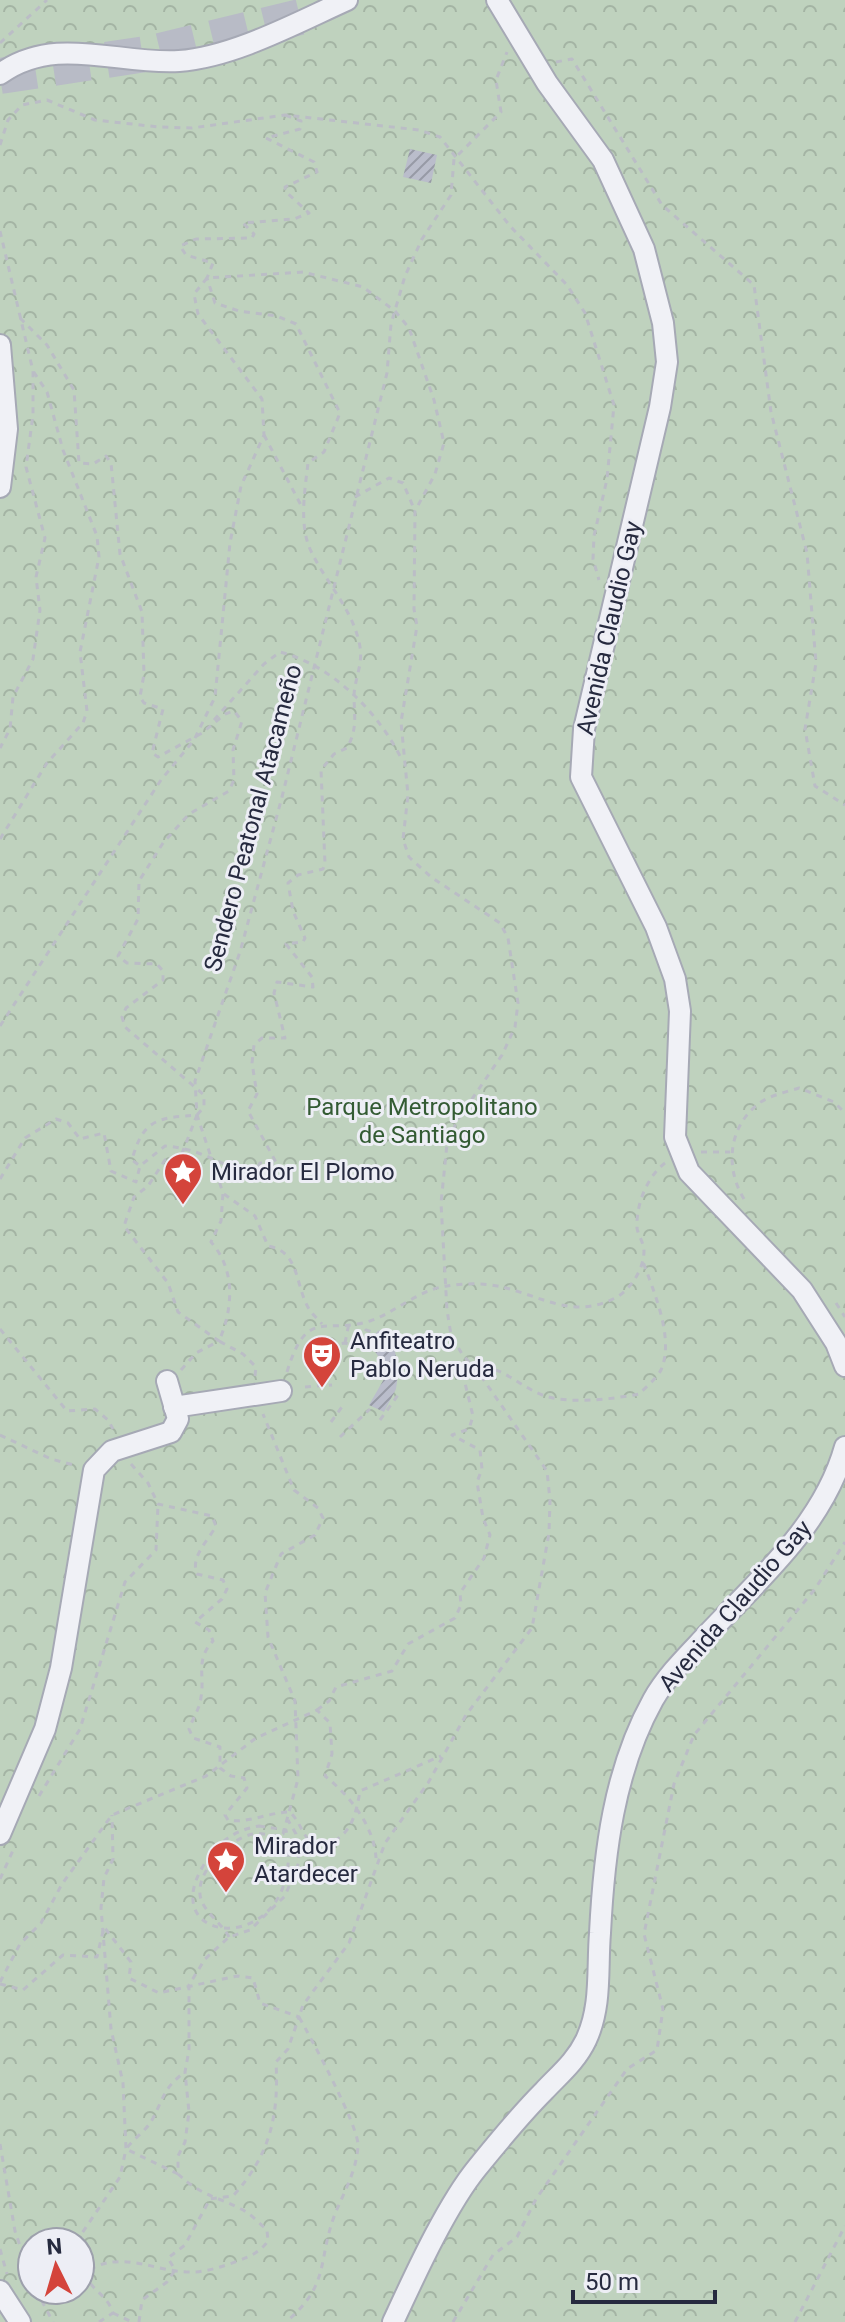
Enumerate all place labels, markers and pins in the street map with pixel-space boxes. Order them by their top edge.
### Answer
place icon: Mirador El Plomo [162,1151,204,1206]
place label: Mirador El Plomo [211,1158,395,1186]
place label: Anfiteatro Pablo Neruda [350,1327,495,1383]
theatre icon: Anfiteatro Pablo Neruda [301,1334,343,1389]
place label: Mirador Atardecer [254,1832,358,1888]
place icon: Mirador Atardecer [205,1839,247,1894]

